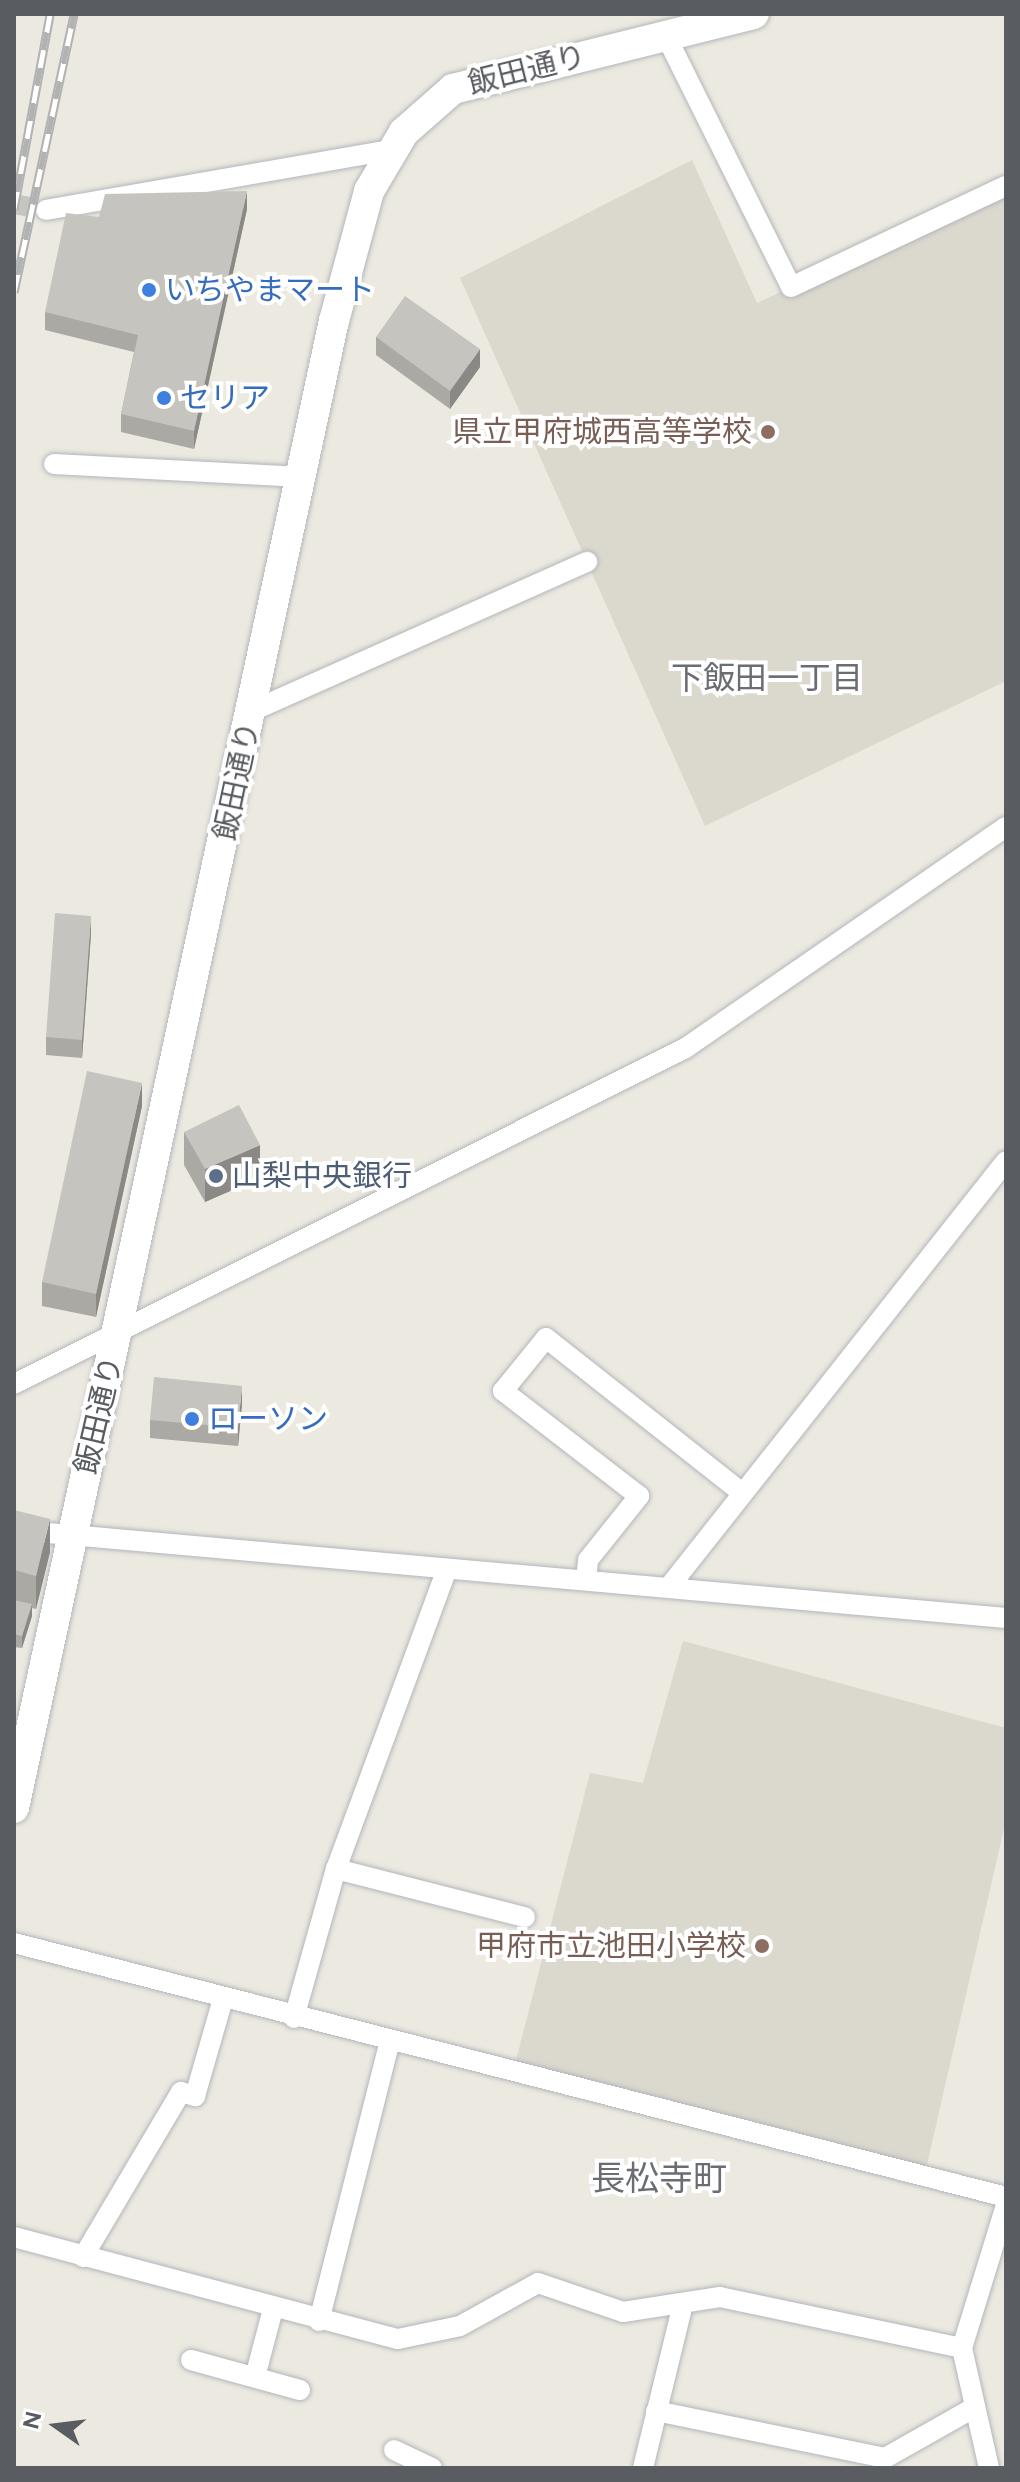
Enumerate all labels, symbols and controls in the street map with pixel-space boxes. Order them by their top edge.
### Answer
street label: 飯田通り [464,38,590,102]
place label: いちやまマート [165,272,375,308]
marker: いちやまマート [140,281,158,299]
place label: セリア [180,380,270,416]
marker: セリア [155,389,173,407]
place label: 県立甲府城西高等学校 [452,414,752,450]
marker: 県立甲府城西高等学校 [759,423,777,441]
district label: 下飯田一丁目 [671,659,863,697]
street label: 飯田通り [207,719,267,843]
place label: 山梨中央銀行 [232,1158,412,1194]
marker: 山梨中央銀行 [207,1167,225,1185]
street label: 飯田通り [68,1352,130,1478]
place label: ローソン [208,1401,328,1437]
marker: ローソン [183,1410,201,1428]
place label: 甲府市立池田小学校 [476,1928,746,1964]
marker: 甲府市立池田小学校 [753,1937,771,1955]
district label: 長松寺町 [591,2159,727,2199]
north arrow [16,2386,96,2466]
text: N [17,2409,47,2432]

